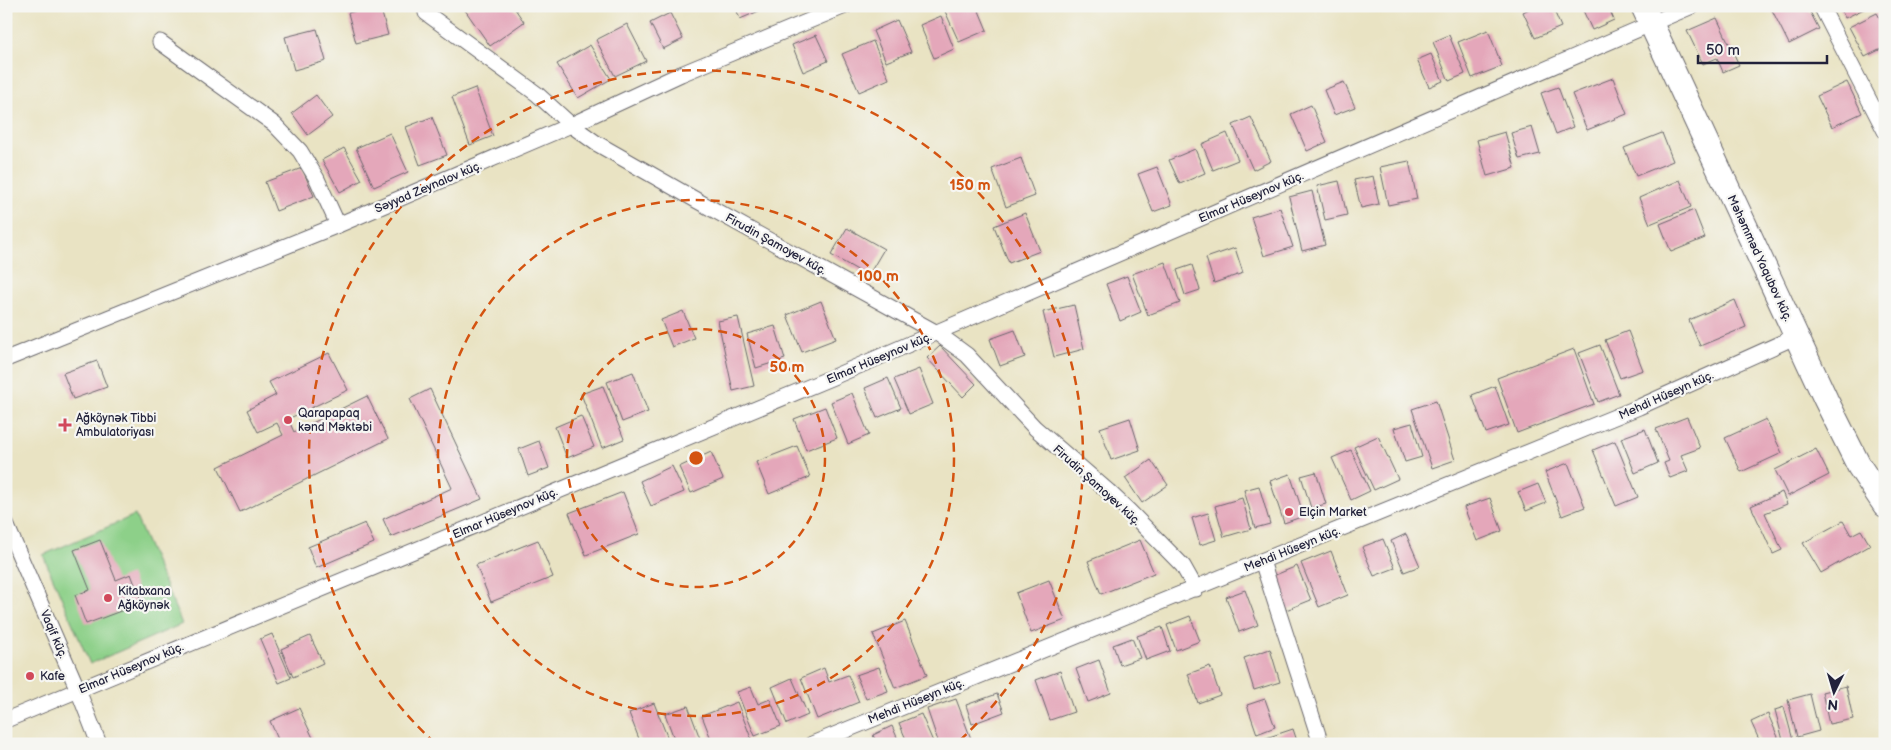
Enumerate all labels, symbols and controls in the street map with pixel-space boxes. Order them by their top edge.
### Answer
scale bar [1698,32,1827,64]
text: 50 m [1706,41,1740,60]
street label: Səyyad Zeynalov küç. [373,158,484,217]
street label: Elmar Hüseynov küç. [1196,169,1306,226]
text: 150 m [949,176,991,195]
street label: Məhəmməd Yaqubov küç. [1724,193,1795,324]
street label: Firudin Şamoyev küç. [723,210,829,278]
text: 100 m [857,267,899,286]
street label: Elmar Hüseynov küç. [824,330,934,387]
text: 50 m [770,358,805,377]
street label: Mehdi Hüseyn küç. [1616,368,1716,423]
place label: Qarapapaq kənd Məktəbi [298,406,372,435]
place label: Ağköynək Tibbi Ambulatoriyası [76,411,156,440]
marker: Qarapapaq kənd Məktəbi [282,414,294,426]
marker: Ağköynək Tibbi Ambulatoriyası [58,418,72,432]
street label: Firudin Şamoyev küç. [1050,442,1144,529]
centre of rings [687,449,705,467]
street label: Elmar Hüseynov küç. [450,485,560,542]
place label: Elçin Market [1299,505,1367,520]
marker: Elçin Market [1283,506,1295,518]
street label: Mehdi Hüseyn küç. [1242,523,1342,576]
place label: Kitabxana Ağköynək [118,584,171,613]
marker: Kitabxana Ağköynək [102,592,114,604]
street label: Vaqif küç. [37,608,70,661]
street label: Elmar Hüseynov küç. [76,640,186,697]
north arrow [1808,668,1858,718]
place label: Kafe [40,669,65,684]
marker: Kafe [24,670,36,682]
street label: Mehdi Hüseyn küç. [866,675,966,728]
text: N [1827,696,1839,713]

